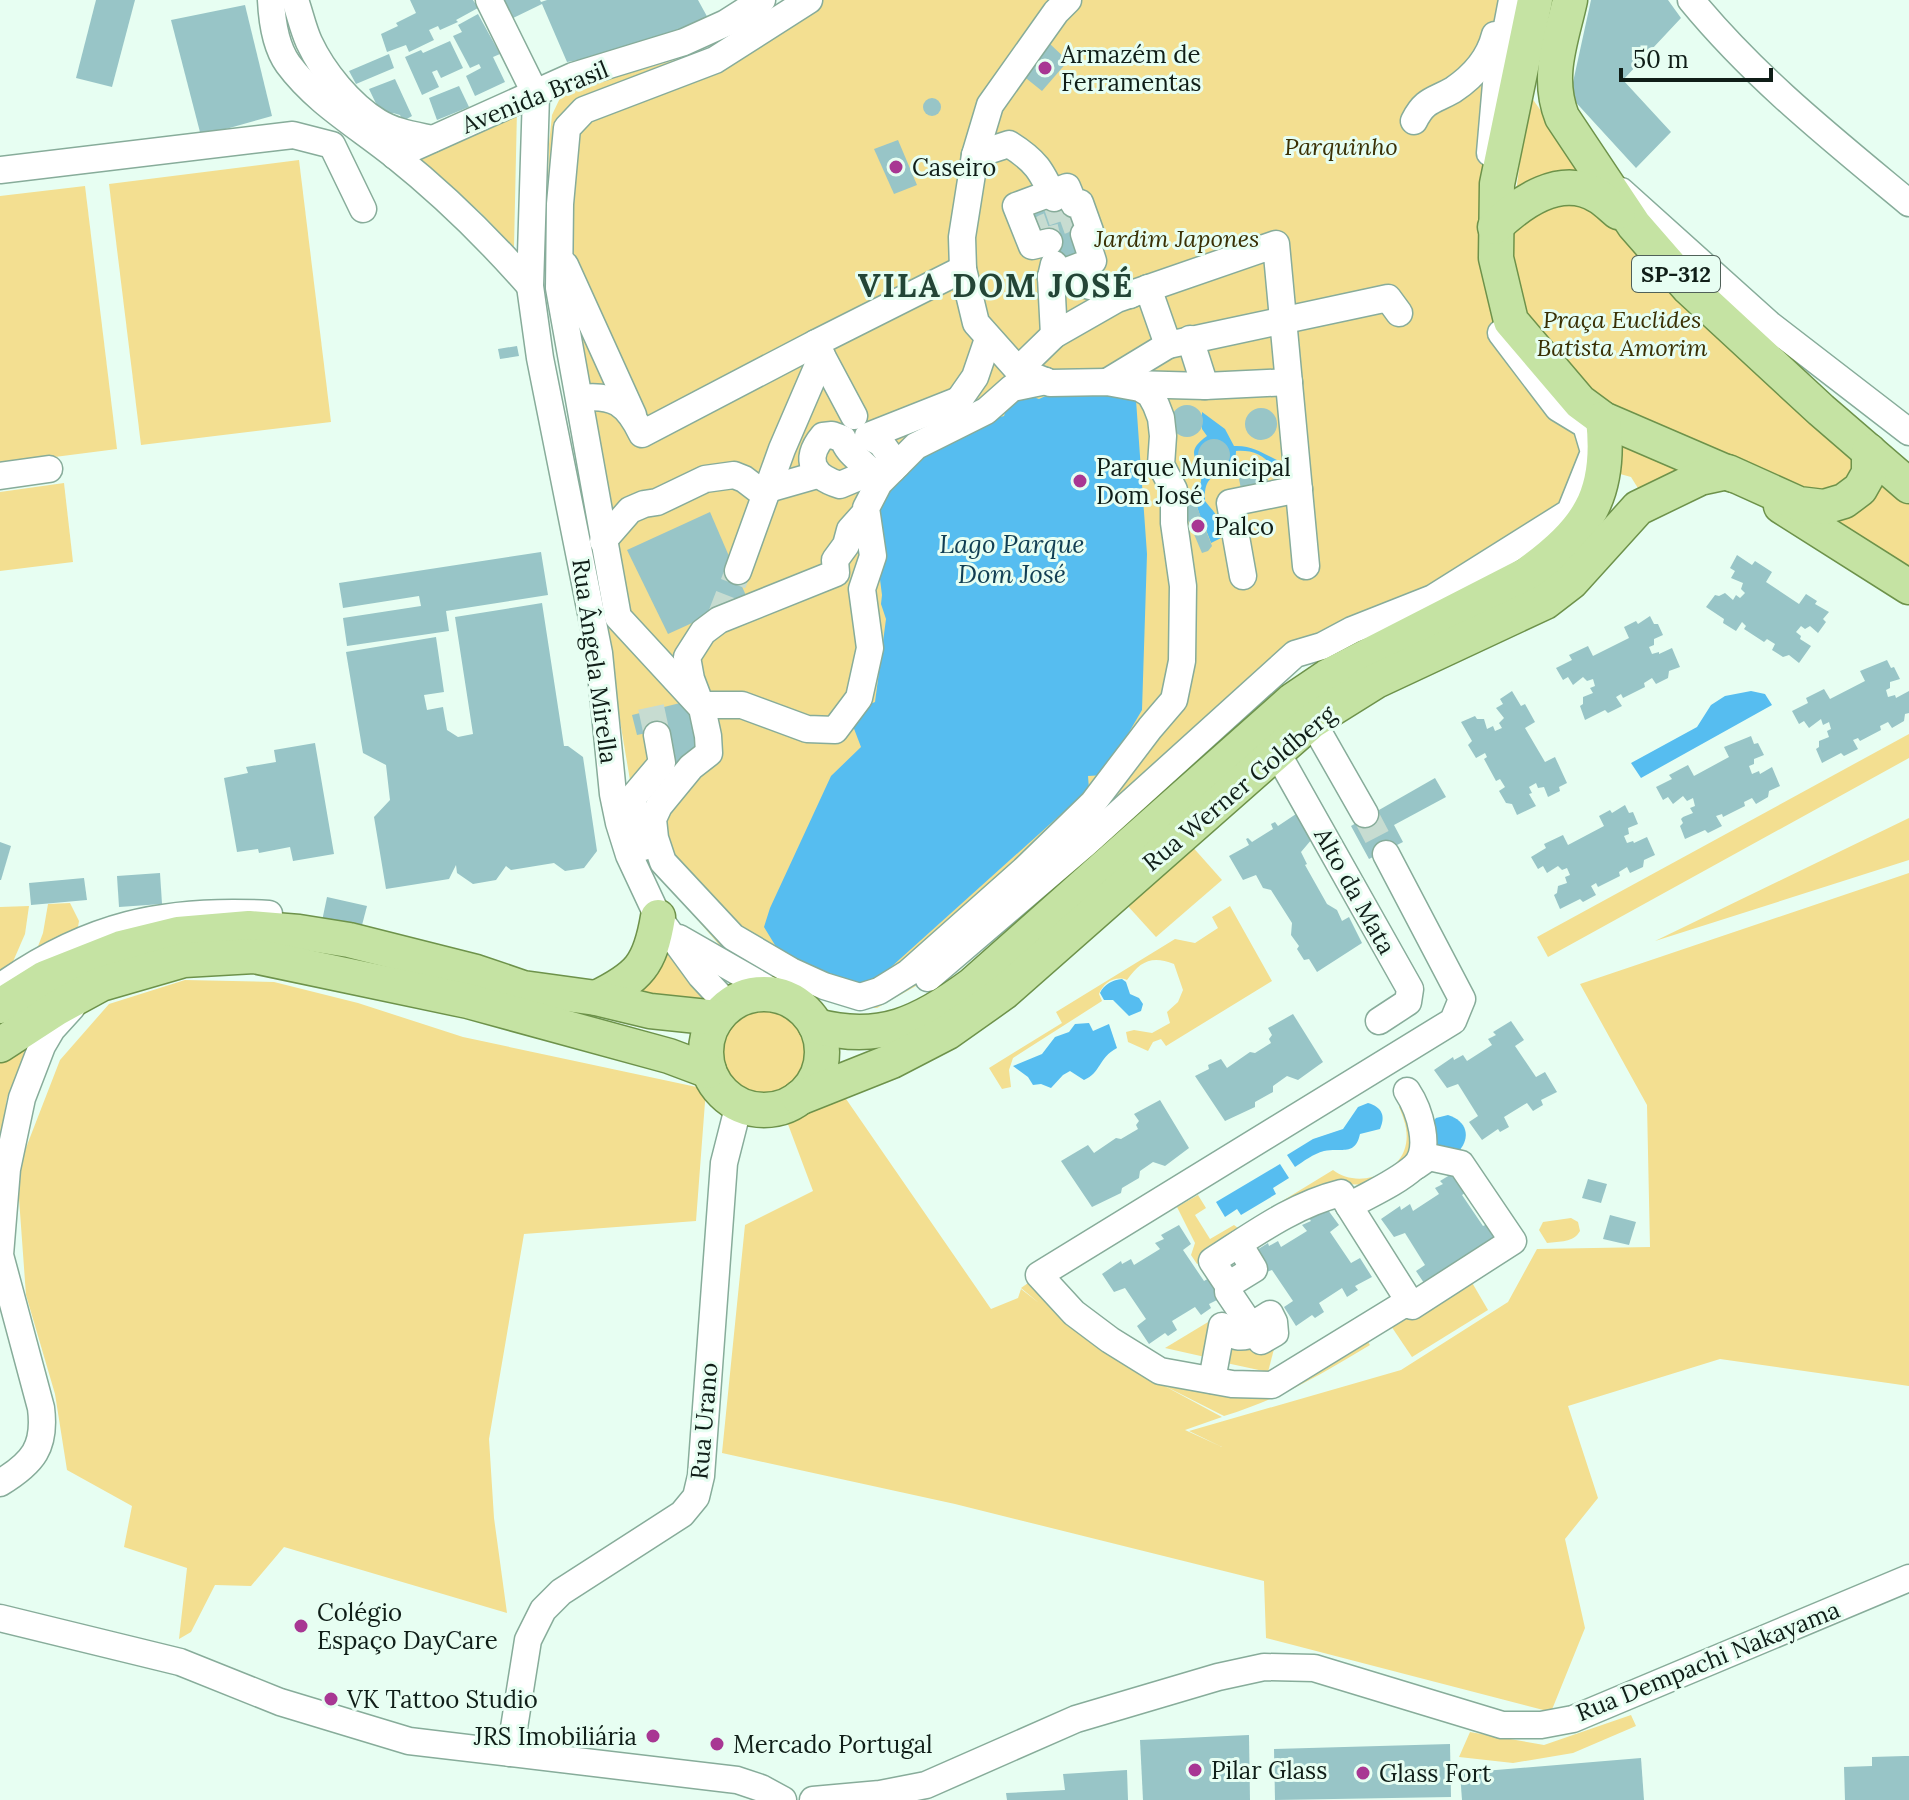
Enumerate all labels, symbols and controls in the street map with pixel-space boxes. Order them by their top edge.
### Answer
scale bar [1621,32,1771,82]
place label: Armazém de Ferramentas [1060,39,1201,98]
text: 50 m [1633,44,1689,75]
street label: Avenida Brasil [456,53,613,141]
marker: Armazém de Ferramentas [1036,59,1054,77]
park label: Parquinho [1284,131,1398,162]
place label: Caseiro [912,152,996,183]
marker: Caseiro [887,158,905,176]
park label: Jardim Japones [1094,223,1259,254]
road number: SP-312 [1632,256,1720,292]
district label: VILA DOM JOSÉ [858,265,1134,306]
park label: Praça Euclides Batista Amorim [1536,304,1708,363]
place label: Parque Municipal Dom José [1096,452,1291,511]
marker: Parque Municipal Dom José [1071,472,1089,490]
place label: Palco [1214,511,1274,542]
marker: Palco [1189,517,1207,535]
water label: Lago Parque Dom José [939,527,1085,590]
street label: Rua Ângela Mirella [565,557,625,765]
street label: Rua Werner Goldberg [1136,698,1342,878]
street label: Alto da Mata [1307,821,1403,960]
street label: Rua Urano [683,1361,725,1481]
street label: Rua Dempachi Nakayama [1572,1594,1844,1728]
place label: Colégio Espaço DayCare [317,1597,498,1656]
marker: Colégio Espaço DayCare [292,1617,310,1635]
place label: VK Tattoo Studio [346,1684,538,1715]
marker: VK Tattoo Studio [322,1690,340,1708]
place label: JRS Imobiliária [473,1721,637,1752]
marker: JRS Imobiliária [644,1727,662,1745]
place label: Mercado Portugal [733,1729,933,1760]
marker: Mercado Portugal [708,1735,726,1753]
place label: Pilar Glass [1211,1755,1327,1786]
place label: Glass Fort [1379,1758,1492,1789]
marker: Pilar Glass [1186,1761,1204,1779]
marker: Glass Fort [1354,1764,1372,1782]

